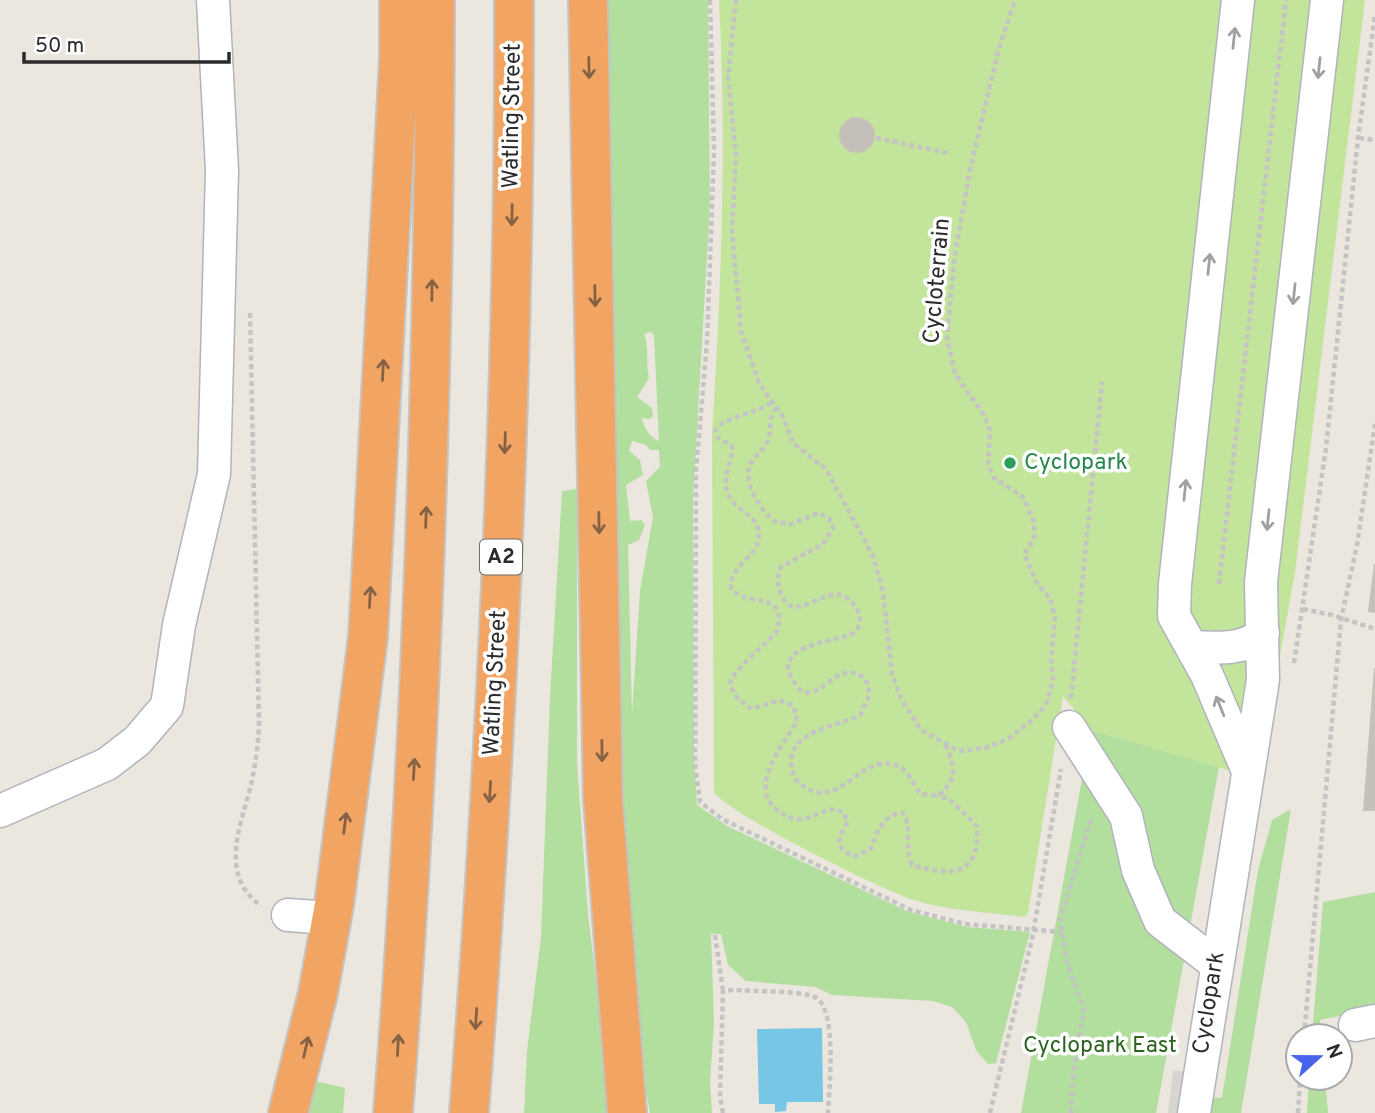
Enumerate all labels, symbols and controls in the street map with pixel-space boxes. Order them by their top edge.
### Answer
scale bar [24,21,229,65]
one-way arrow [1227,27,1240,50]
text: 50 m [35,33,84,60]
street label: Watling Street [497,43,529,189]
one-way arrow [583,56,596,79]
one-way arrow [1313,56,1326,79]
one-way arrow [505,203,519,226]
street label: Cycloterrain [918,217,958,345]
one-way arrow [1203,253,1216,276]
one-way arrow [425,279,439,302]
one-way arrow [1287,282,1300,305]
one-way arrow [588,284,602,307]
one-way arrow [376,359,389,382]
one-way arrow [498,431,512,454]
place label: Cyclopark [1024,449,1128,478]
marker: Cyclopark [1002,455,1018,471]
one-way arrow [1179,480,1192,502]
one-way arrow [419,506,432,529]
one-way arrow [1261,508,1274,531]
one-way arrow [592,511,606,534]
road number: A2 [480,540,522,574]
one-way arrow [364,586,377,609]
street label: Watling Street [478,610,514,756]
one-way arrow [1213,696,1226,717]
one-way arrow [595,739,609,762]
one-way arrow [408,758,421,781]
one-way arrow [483,781,496,803]
one-way arrow [338,812,351,835]
street label: Cyclopark [1188,950,1232,1056]
one-way arrow [469,1008,482,1030]
north arrow [1284,1022,1354,1092]
park label: Cyclopark East [1023,1032,1177,1061]
one-way arrow [391,1034,404,1057]
one-way arrow [299,1036,313,1059]
text: N [1319,1041,1347,1062]

